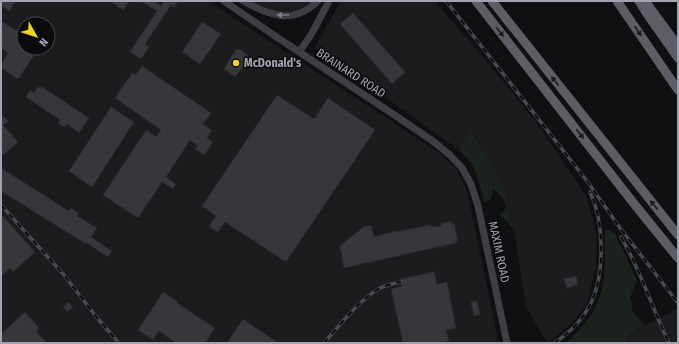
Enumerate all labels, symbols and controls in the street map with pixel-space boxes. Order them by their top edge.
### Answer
one-way arrow [276,12,289,18]
north arrow [16,16,56,56]
one-way arrow [496,26,504,37]
one-way arrow [634,26,642,37]
text: N [36,35,51,49]
street label: BRAINARD ROAD [314,45,388,101]
place label: McDonald's [244,56,302,70]
marker: McDonald's [231,58,241,68]
one-way arrow [551,76,560,87]
one-way arrow [576,129,584,140]
one-way arrow [649,199,658,210]
street label: MAXIM ROAD [486,220,512,284]

